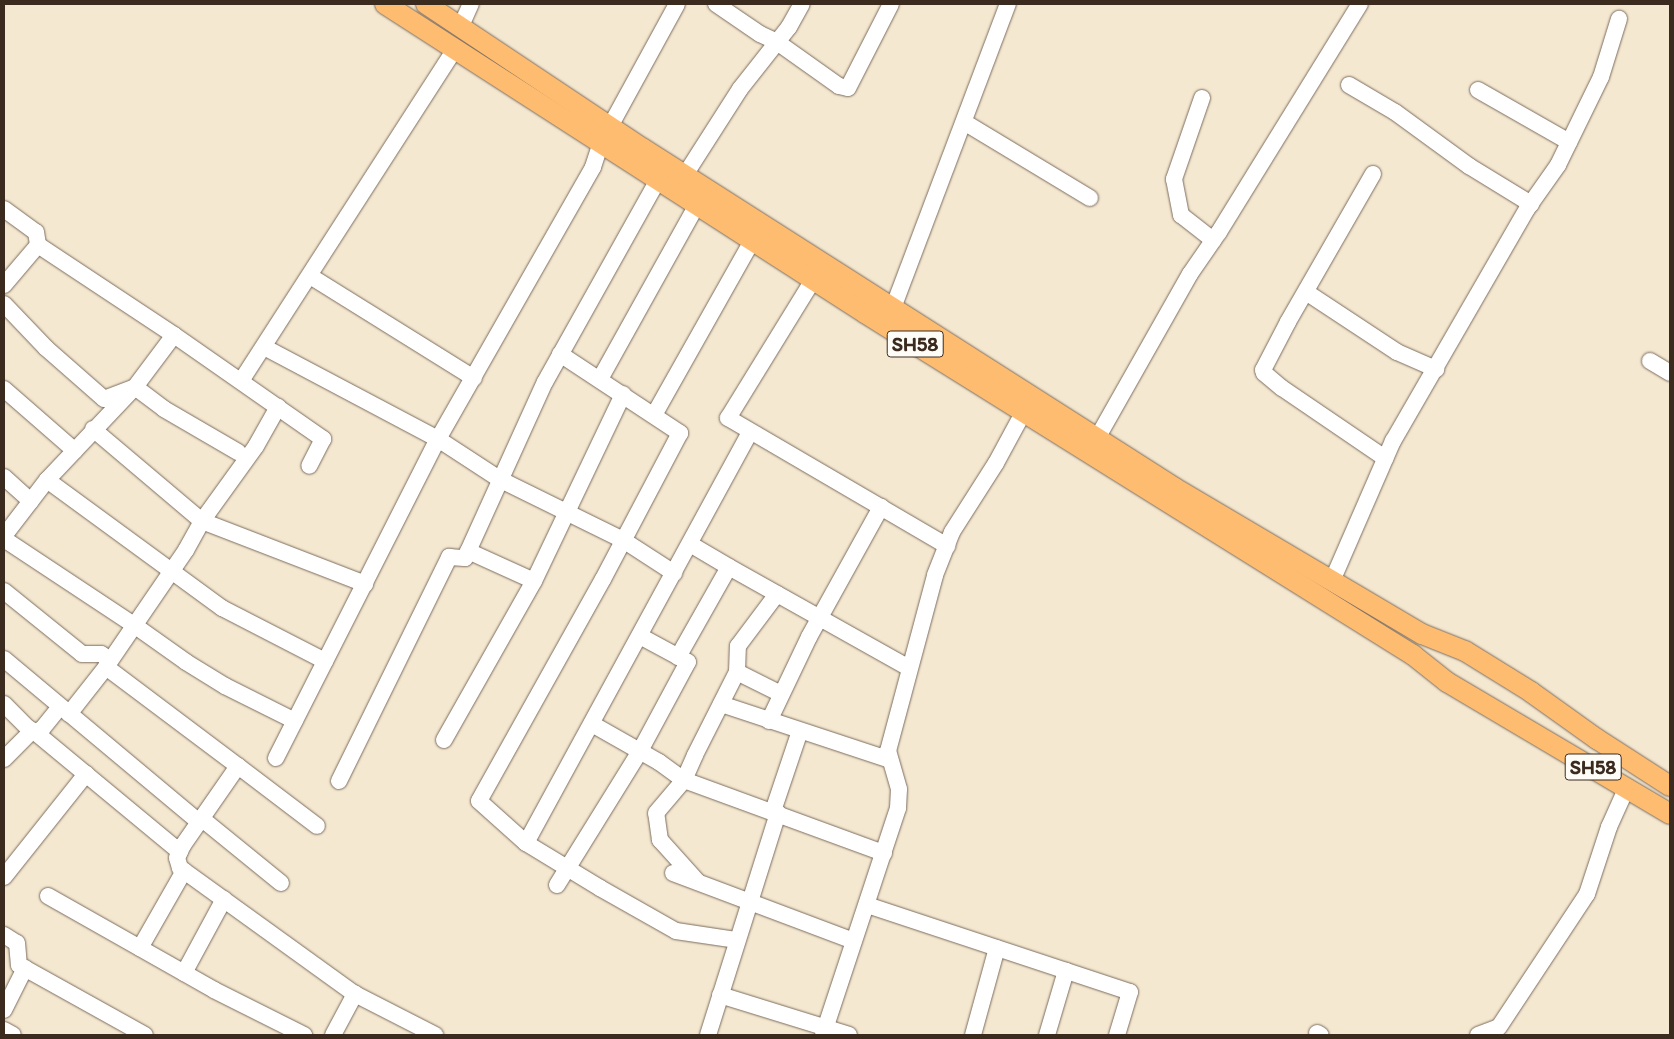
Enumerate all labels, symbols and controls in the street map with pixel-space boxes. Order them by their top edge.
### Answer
road number: SH58 [886,326,944,362]
road number: SH58 [1564,750,1622,784]

